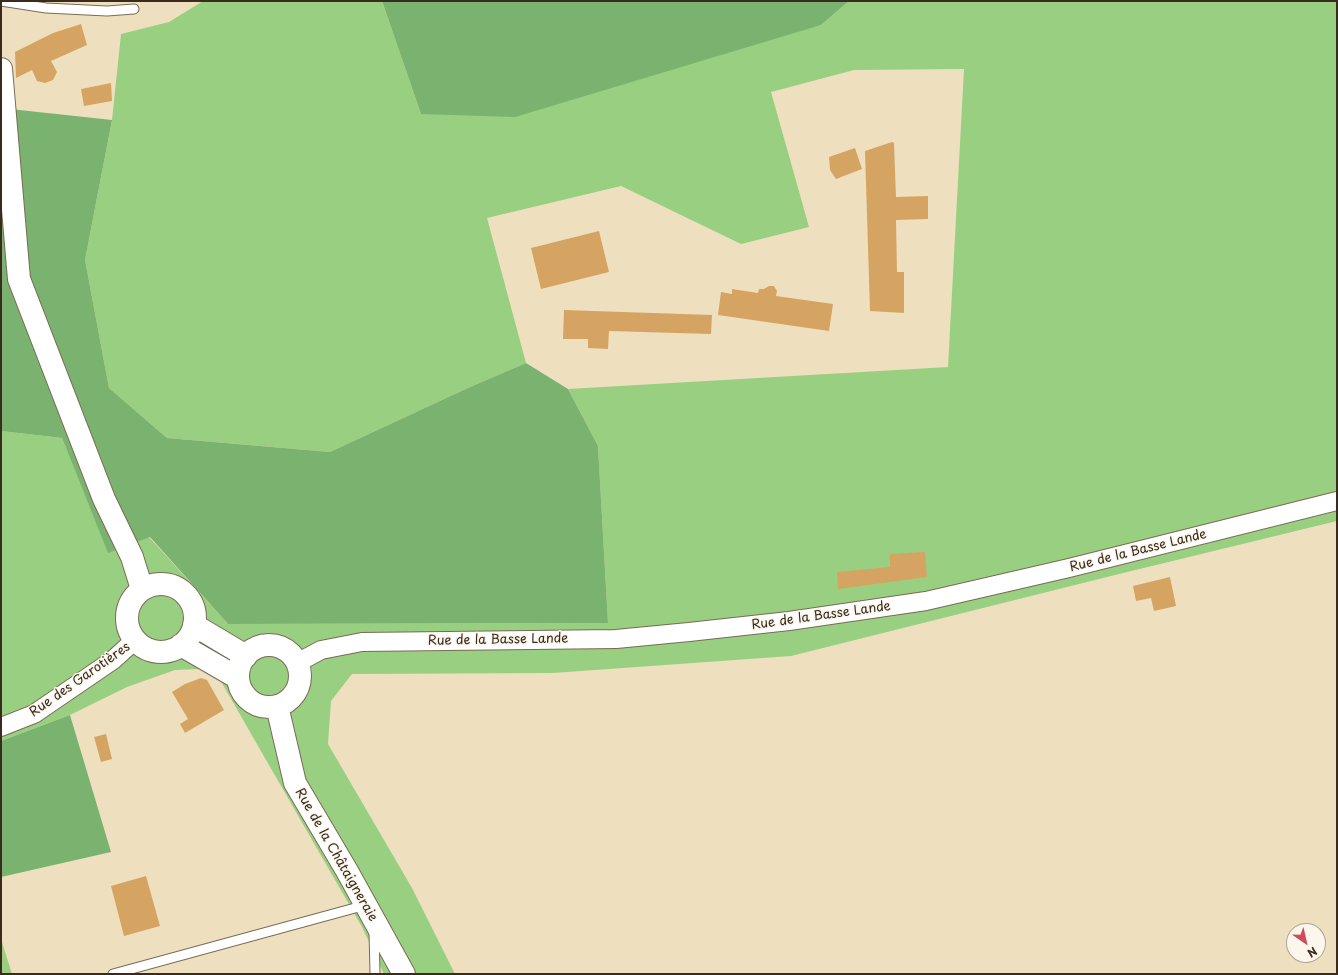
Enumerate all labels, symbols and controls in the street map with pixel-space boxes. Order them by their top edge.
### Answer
street label: Rue de la Basse Lande [1068,526,1208,576]
street label: Rue de la Basse Lande [750,598,892,634]
street label: Rue de la Basse Lande [428,631,568,649]
street label: Rue des Garotières [27,639,133,721]
street label: Rue de la Châtaigneraie [291,786,381,924]
north arrow [1286,923,1326,963]
text: N [1304,943,1321,962]

